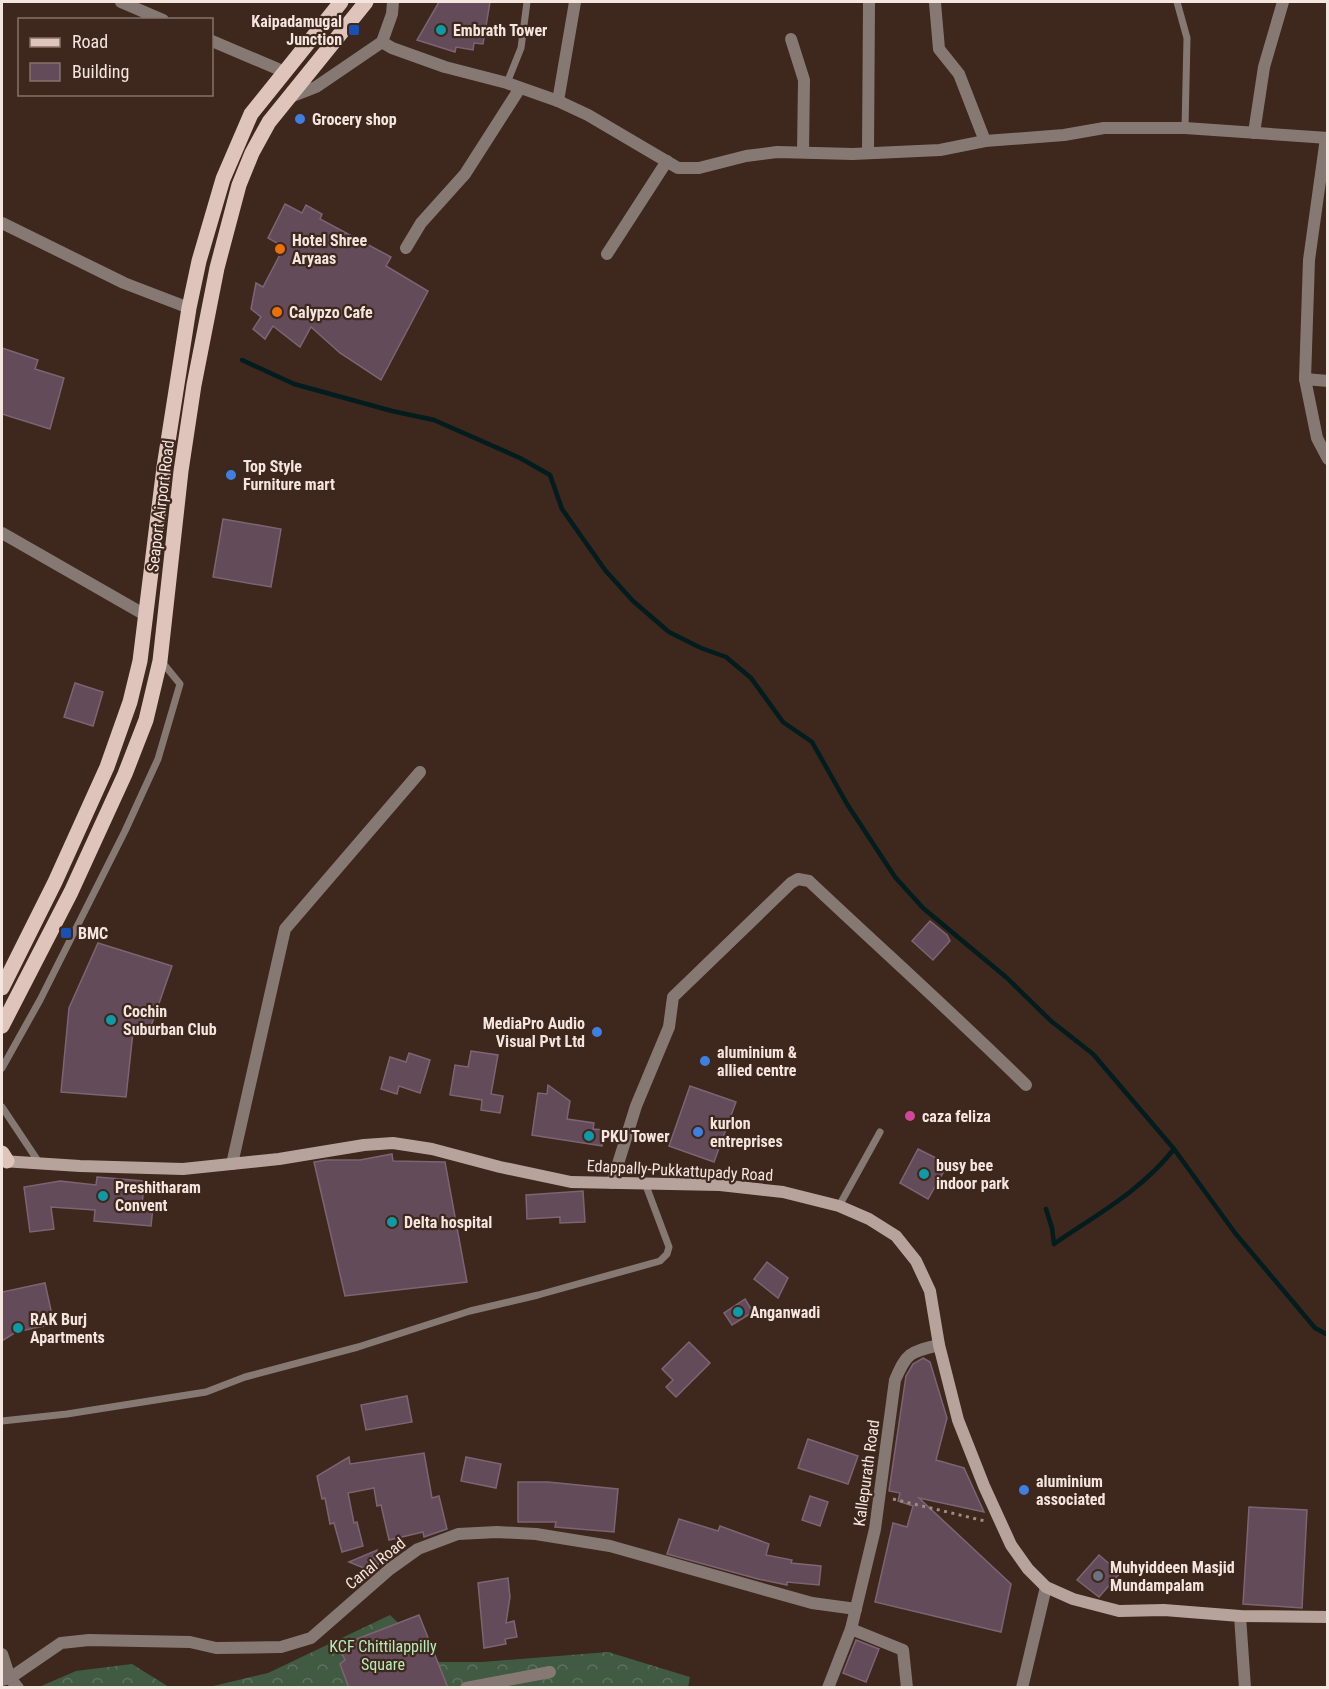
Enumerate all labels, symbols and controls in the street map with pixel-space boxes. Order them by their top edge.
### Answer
place label: Kaipadamugal Junction [251,12,342,49]
legend [18,18,213,96]
place label: Embrath Tower [453,21,547,40]
marker: Kaipadamugal Junction [347,23,361,37]
marker: Embrath Tower [434,23,448,37]
text: Road [72,31,108,52]
text: Building [72,61,129,82]
place label: Grocery shop [312,110,397,129]
marker: Grocery shop [293,112,307,126]
place label: Hotel Shree Aryaas [292,231,367,268]
marker: Hotel Shree Aryaas [273,242,287,256]
place label: Calypzo Cafe [289,303,373,322]
marker: Calypzo Cafe [270,305,284,319]
street label: Seaport Airport Road [143,439,178,573]
place label: Top Style Furniture mart [243,457,335,494]
marker: Top Style Furniture mart [224,468,238,482]
place label: BMC [78,924,108,943]
marker: BMC [59,926,73,940]
place label: Cochin Suburban Club [123,1002,217,1039]
marker: Cochin Suburban Club [104,1013,118,1027]
place label: MediaPro Audio Visual Pvt Ltd [483,1014,585,1051]
marker: MediaPro Audio Visual Pvt Ltd [590,1025,604,1039]
place label: aluminium & allied centre [717,1043,797,1080]
marker: aluminium & allied centre [698,1054,712,1068]
place label: caza feliza [922,1107,991,1126]
marker: caza feliza [903,1109,917,1123]
place label: kurlon entreprises [710,1114,783,1151]
marker: kurlon entreprises [691,1125,705,1139]
place label: PKU Tower [601,1127,669,1146]
marker: PKU Tower [582,1129,596,1143]
street label: Edappally-Pukkattupady Road [586,1156,774,1185]
place label: busy bee indoor park [936,1156,1010,1193]
marker: busy bee indoor park [917,1167,931,1181]
place label: Preshitharam Convent [115,1178,201,1215]
marker: Preshitharam Convent [96,1189,110,1203]
place label: Delta hospital [404,1213,492,1232]
marker: Delta hospital [385,1215,399,1229]
place label: Anganwadi [750,1303,820,1322]
marker: Anganwadi [731,1305,745,1319]
place label: RAK Burj Apartments [30,1310,105,1347]
marker: RAK Burj Apartments [11,1321,25,1335]
street label: Kallepurath Road [850,1419,883,1528]
place label: aluminium associated [1036,1472,1106,1509]
marker: aluminium associated [1017,1483,1031,1497]
street label: Canal Road [342,1533,409,1593]
place label: Muhyiddeen Masjid Mundampalam [1110,1558,1235,1595]
marker: Muhyiddeen Masjid Mundampalam [1091,1569,1105,1583]
park label: KCF Chittilappilly Square [329,1637,437,1674]

